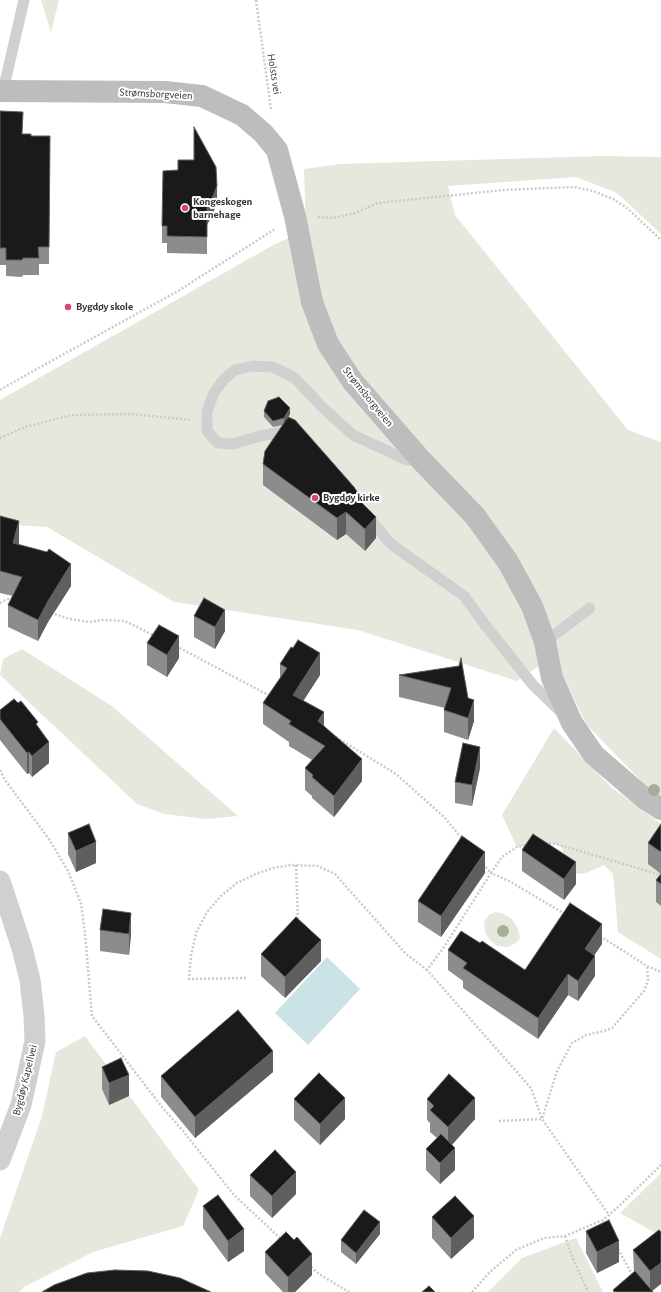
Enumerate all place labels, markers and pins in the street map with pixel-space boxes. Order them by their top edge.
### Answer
place label: Kongeskogen barnehage [193,195,252,221]
marker: Kongeskogen barnehage [180,203,190,213]
place label: Bygdøy skole [76,300,133,314]
marker: Bygdøy skole [63,302,73,312]
place label: Bygdøy kirke [323,491,380,505]
marker: Bygdøy kirke [310,493,320,503]

